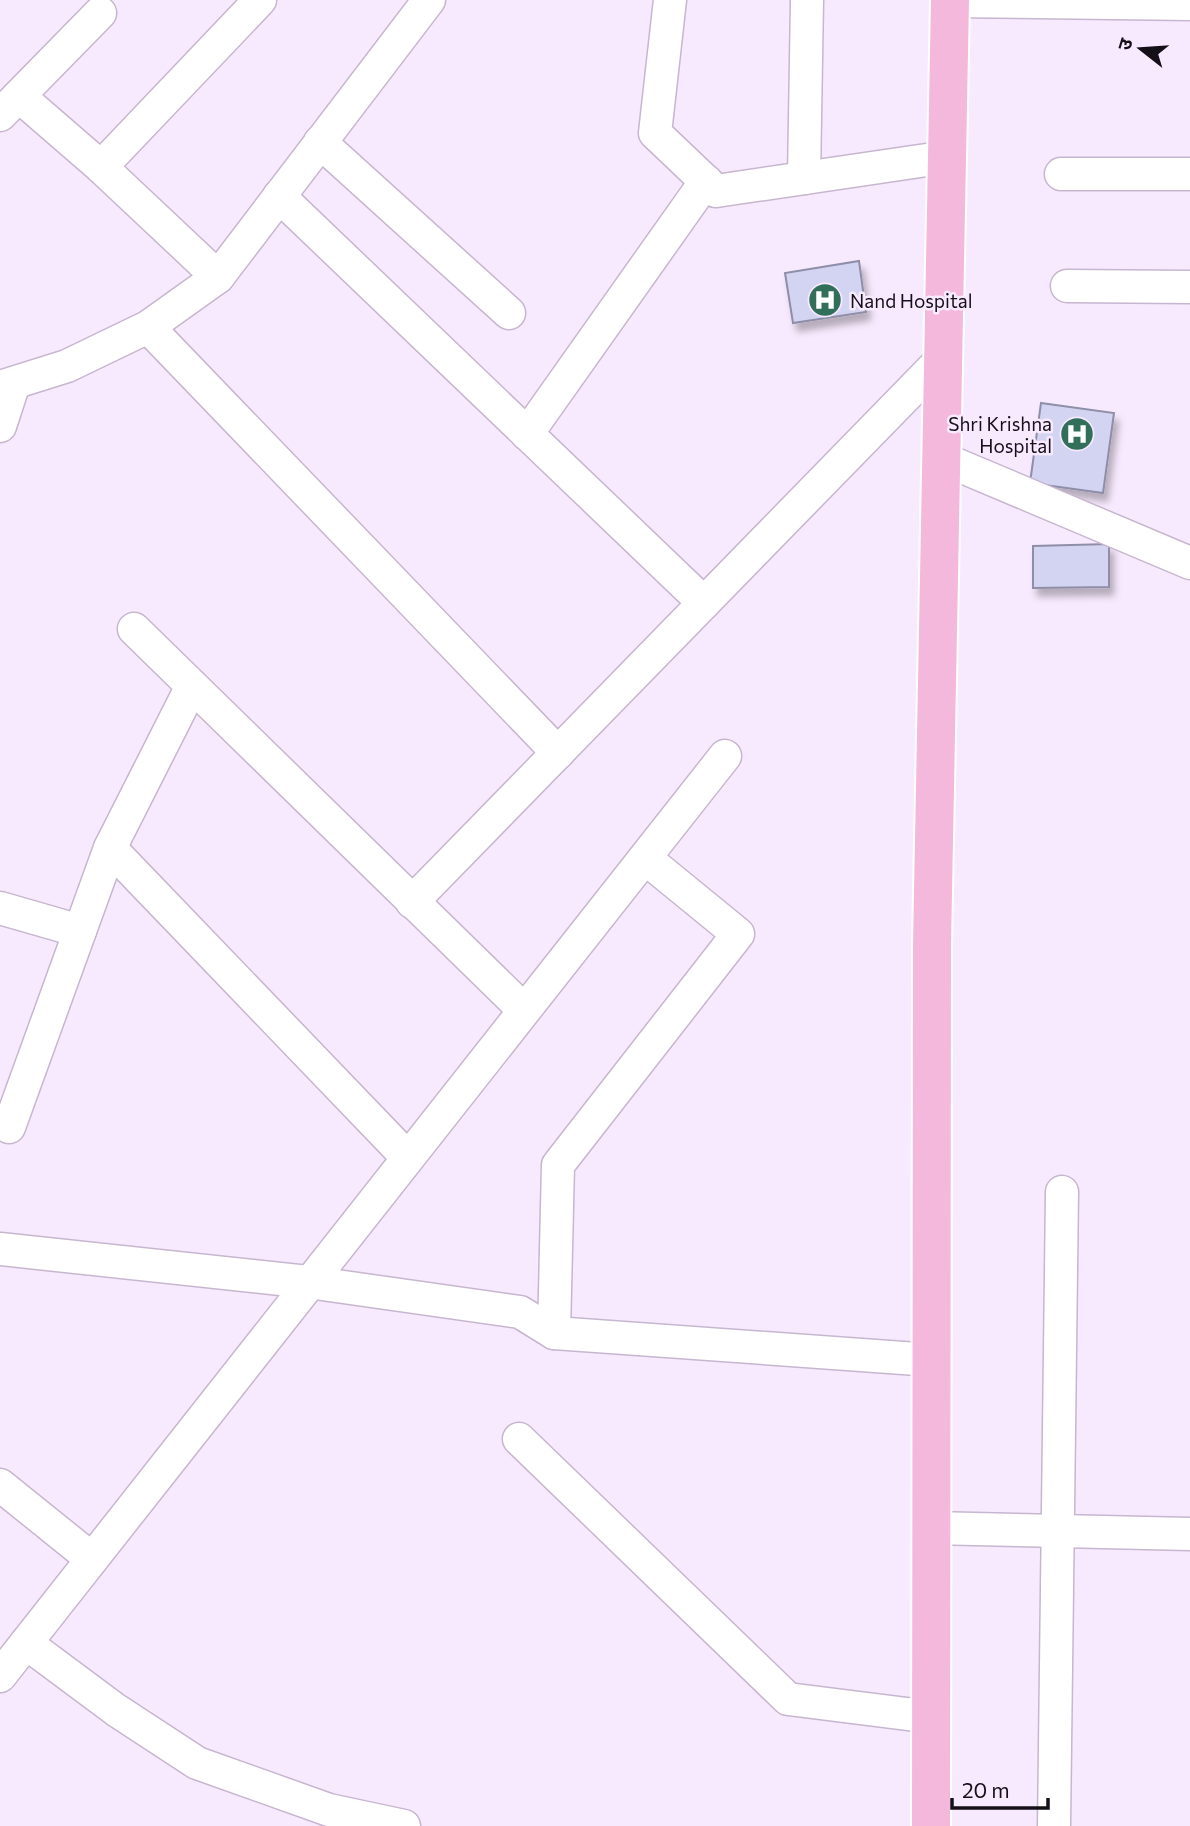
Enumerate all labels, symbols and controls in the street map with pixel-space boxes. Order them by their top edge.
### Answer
north arrow [1106,14,1176,84]
text: उ [1112,34,1137,53]
hospital icon: Nand Hospital [806,281,844,319]
place label: Nand Hospital [850,289,972,312]
place label: Shri Krishna Hospital [948,412,1052,457]
hospital icon: Shri Krishna Hospital [1058,415,1096,453]
scale bar [952,1766,1048,1810]
text: 20 m [962,1777,1010,1802]

